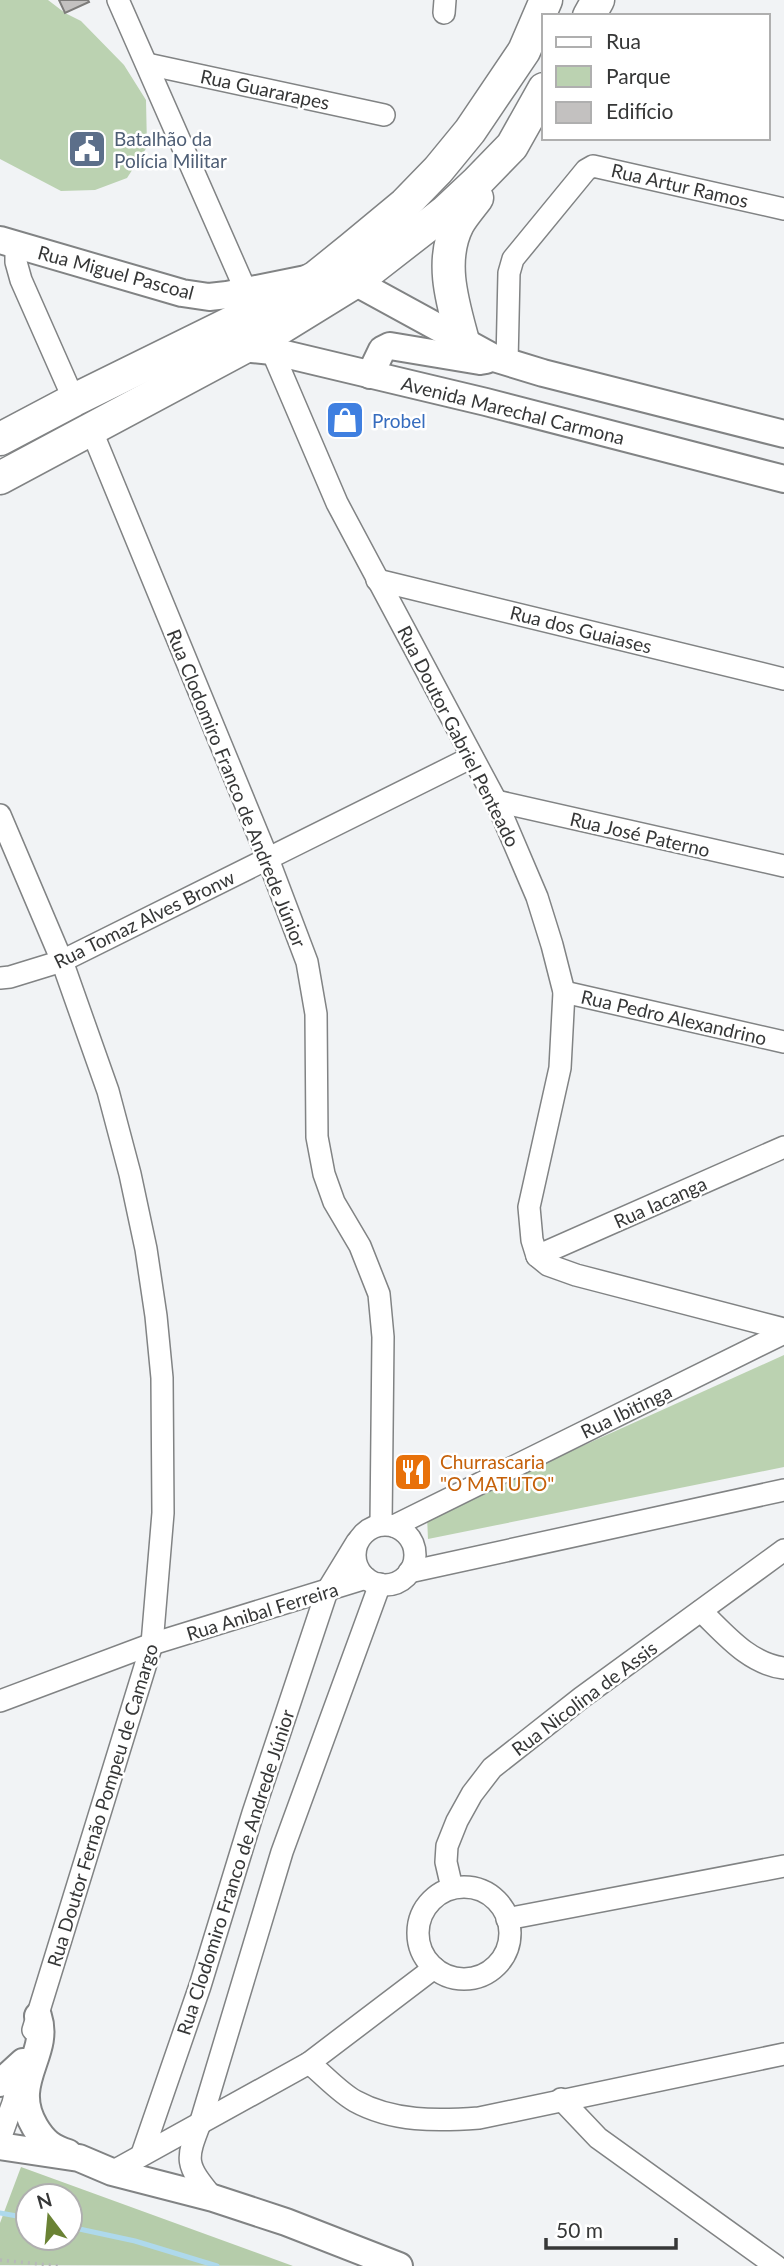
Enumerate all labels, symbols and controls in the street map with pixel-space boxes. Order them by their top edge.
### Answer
legend [542,14,770,140]
text: Rua [606,28,641,53]
text: Parque [606,63,671,88]
street label: Rua Guararapes [198,64,332,114]
text: Edifício [606,98,674,123]
place label: Batalhão da Polícia Militar [114,127,227,172]
public building icon: Batalhão da Polícia Militar [66,128,108,170]
street label: Rua Artur Ramos [609,158,751,212]
street label: Rua Miguel Pascoal [35,240,197,304]
street label: Avenida Marechal Carmona [399,371,627,449]
shop icon: Probel [324,399,366,441]
place label: Probel [372,409,426,432]
street label: Rua dos Guaiases [508,600,654,658]
street label: Rua Doutor Gabriel Penteado [393,622,525,850]
street label: Rua Clodomiro Franco de Andrede Júnior [162,626,312,951]
street label: Rua José Paterno [568,807,712,861]
street label: Rua Tomaz Alves Bronw [50,865,238,973]
street label: Rua Pedro Alexandrino [579,984,769,1050]
street label: Rua Iacanga [610,1171,710,1233]
street label: Rua Ibitinga [577,1379,675,1443]
place label: Churrascaria "O MATUTO" [440,1450,554,1495]
restaurant icon: Churrascaria "O MATUTO" [392,1451,434,1493]
street label: Rua Anibal Ferreira [183,1577,341,1645]
street label: Rua Nicolina de Assis [507,1636,661,1760]
street label: Rua Doutor Fernão Pompeu de Camargo [42,1641,162,1969]
street label: Rua Clodomiro Franco de Andrede Júnior [171,1706,299,2038]
north arrow [14,2182,84,2252]
text: N [34,2187,54,2213]
scale bar [546,2206,676,2250]
text: 50 m [556,2217,603,2242]

